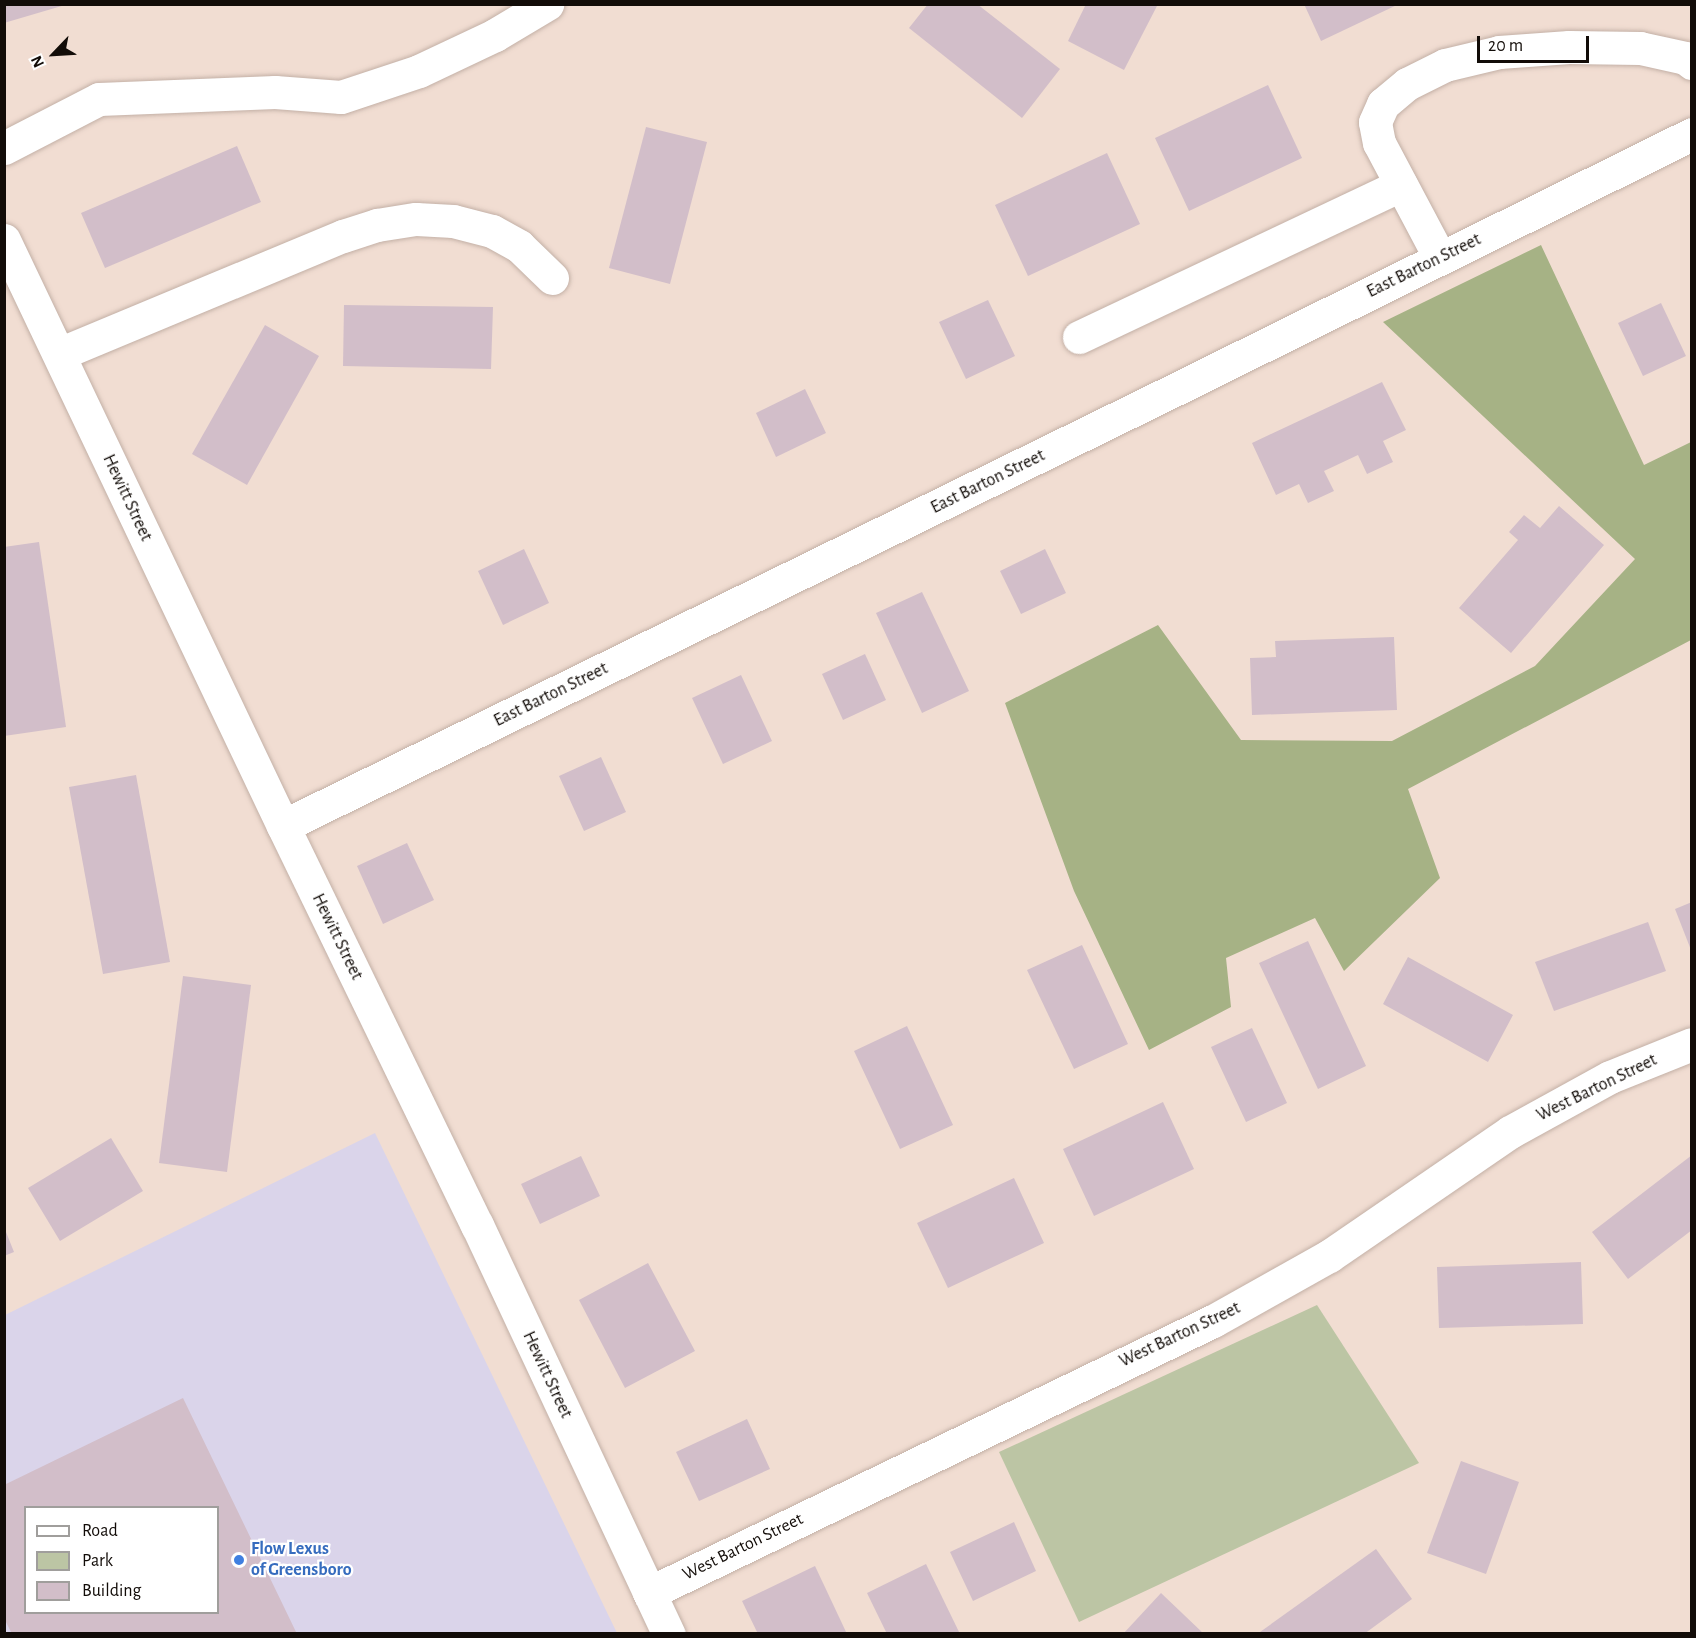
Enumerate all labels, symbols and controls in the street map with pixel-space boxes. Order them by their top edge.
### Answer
north arrow [24,24,84,84]
scale bar [1480,24,1592,62]
text: 20 m [1488,37,1523,55]
text: N [28,53,47,70]
street label: East Barton Street [1363,229,1485,303]
street label: East Barton Street [927,445,1049,519]
street label: Hewitt Street [97,451,157,545]
street label: East Barton Street [490,658,612,732]
street label: Hewitt Street [307,890,367,984]
street label: West Barton Street [1533,1050,1661,1126]
street label: West Barton Street [1116,1297,1244,1373]
street label: Hewitt Street [517,1328,577,1422]
legend [24,1506,219,1614]
street label: West Barton Street [679,1509,807,1585]
text: Road [82,1522,118,1540]
place label: Flow Lexus of Greensboro [251,1539,352,1582]
text: Park [82,1552,113,1570]
marker: Flow Lexus of Greensboro [232,1553,246,1567]
text: Building [82,1582,141,1600]

